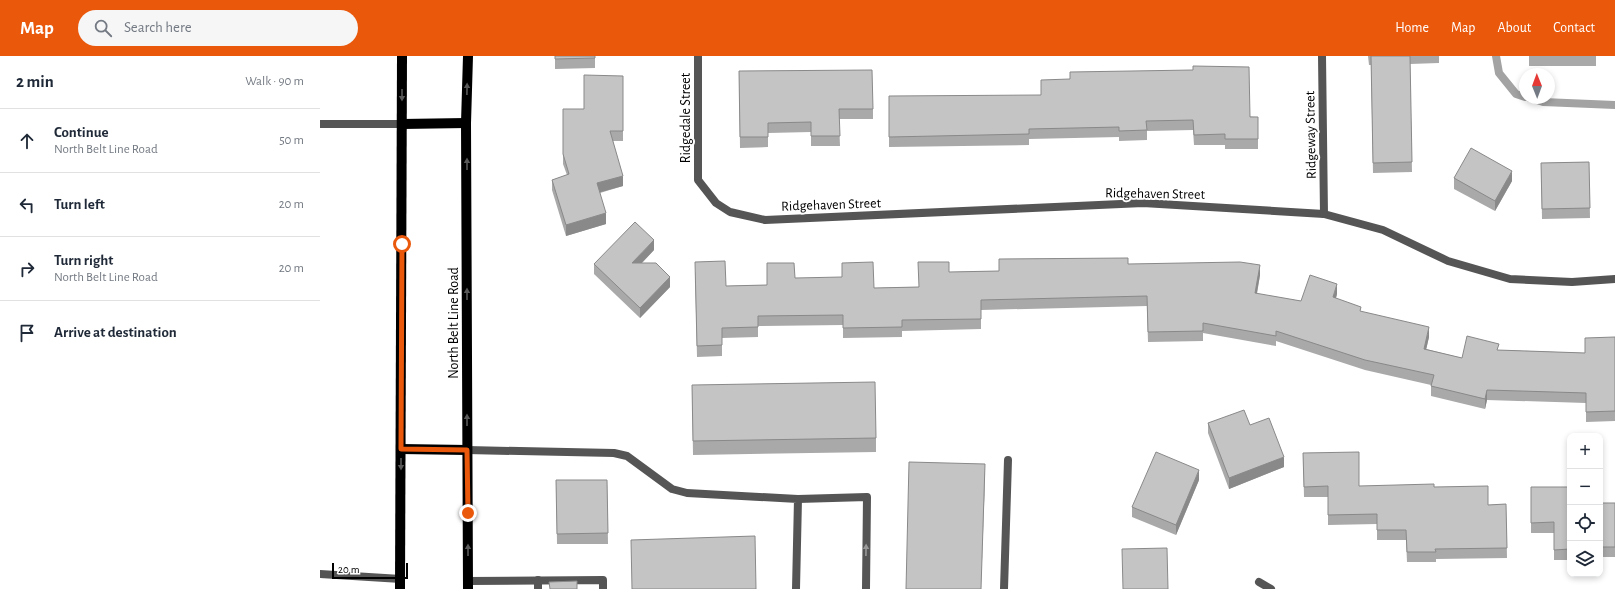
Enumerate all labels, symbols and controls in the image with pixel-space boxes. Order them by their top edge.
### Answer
search box [78,10,358,46]
icon: search [92,17,114,39]
text: Map [20,19,54,38]
text: Search here [124,20,192,35]
text: Home [1395,21,1429,35]
text: Map [1451,21,1475,35]
text: About [1497,21,1531,35]
text: Contact [1553,21,1595,35]
north arrow [1519,68,1555,104]
street label: Ridgedale Street [679,72,693,163]
text: 2 min [16,73,54,90]
text: Walk · 90 m [245,75,304,88]
one-way arrow [464,82,470,95]
one-way arrow [399,89,405,102]
street label: Ridgeway Street [1303,90,1319,179]
text: Continue [54,125,109,140]
icon: ahead [16,130,38,152]
text: 50 m [279,134,304,147]
text: North Belt Line Road [54,143,158,156]
one-way arrow [464,157,470,170]
street label: Ridgehaven Street [1105,186,1206,202]
icon: left [16,194,38,216]
street label: Ridgehaven Street [781,196,882,214]
text: Turn left [54,197,105,212]
text: 20 m [279,198,304,211]
route start [393,235,411,253]
text: Turn right [54,253,113,268]
icon: right [16,258,38,280]
text: 20 m [279,262,304,275]
street label: North Belt Line Road [447,267,461,379]
text: North Belt Line Road [54,271,158,284]
one-way arrow [464,287,470,300]
icon: arrive [16,322,38,344]
text: Arrive at destination [54,325,177,340]
one-way arrow [464,413,470,426]
map controls [1567,433,1603,577]
button: + [1567,433,1603,469]
one-way arrow [398,458,404,471]
button: − [1567,469,1603,505]
route end [459,504,477,522]
button: locate [1567,505,1603,541]
button: layers [1567,541,1603,577]
one-way arrow [465,543,471,556]
one-way arrow [863,543,869,556]
scale bar [332,561,408,580]
text: 20 m [338,564,359,575]

